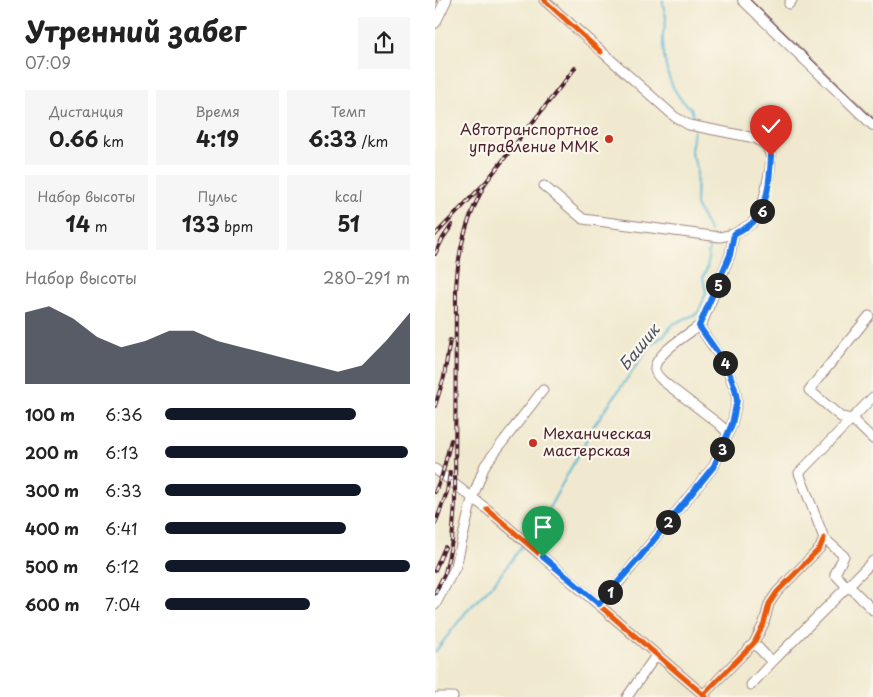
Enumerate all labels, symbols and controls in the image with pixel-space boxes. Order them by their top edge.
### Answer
text: Утренний забег [25,9,246,52]
button: share [358,17,410,69]
text: 07:09 [25,50,71,74]
text: Дистанция [49,101,124,122]
text: Время [195,101,240,122]
text: Темп [331,101,366,122]
pin [750,105,792,156]
icon: check [757,112,785,140]
place label: Автотранспортное управление ММК [460,117,599,157]
text: 0.66 [49,122,98,154]
text: 4:19 [196,122,239,154]
text: 6:33 [309,122,357,154]
text: km [98,131,124,152]
text: /km [357,131,388,152]
marker: Автотранспортное управление ММК [603,133,615,145]
text: Набор высоты [38,186,136,207]
text: Пульс [198,186,237,207]
text: kcal [335,186,362,207]
pin: 6 [749,198,775,224]
text: 6 [758,201,767,222]
text: 14 [66,207,90,239]
text: 133 [182,207,220,239]
text: 51 [337,207,360,239]
text: m [90,216,107,237]
text: bpm [220,216,253,237]
text: Набор высоты [25,265,137,289]
text: 280–291 m [323,265,410,289]
pin: 5 [705,272,731,298]
text: 5 [714,275,723,296]
water label: Башик [612,317,665,375]
pin: 4 [713,350,737,376]
text: 4 [721,353,730,374]
text: 100 m [25,402,75,426]
text: 6:36 [105,402,143,426]
place label: Механическая мастерская [543,421,652,461]
pin: 3 [709,436,735,462]
marker: Механическая мастерская [527,437,539,449]
text: 3 [718,439,727,460]
text: 200 m [25,440,79,464]
text: 6:13 [105,440,139,464]
text: 300 m [25,478,79,502]
text: 6:33 [105,478,142,502]
pin [522,506,564,557]
pin: 2 [655,510,681,534]
text: 2 [664,512,673,533]
icon: arrive [529,513,557,541]
text: 400 m [25,516,79,540]
text: 6:41 [105,516,138,540]
text: 500 m [25,554,78,578]
text: 6:12 [105,554,139,578]
pin: 1 [597,580,623,604]
text: 1 [607,582,614,603]
text: 600 m [25,592,79,616]
text: 7:04 [105,592,141,616]

